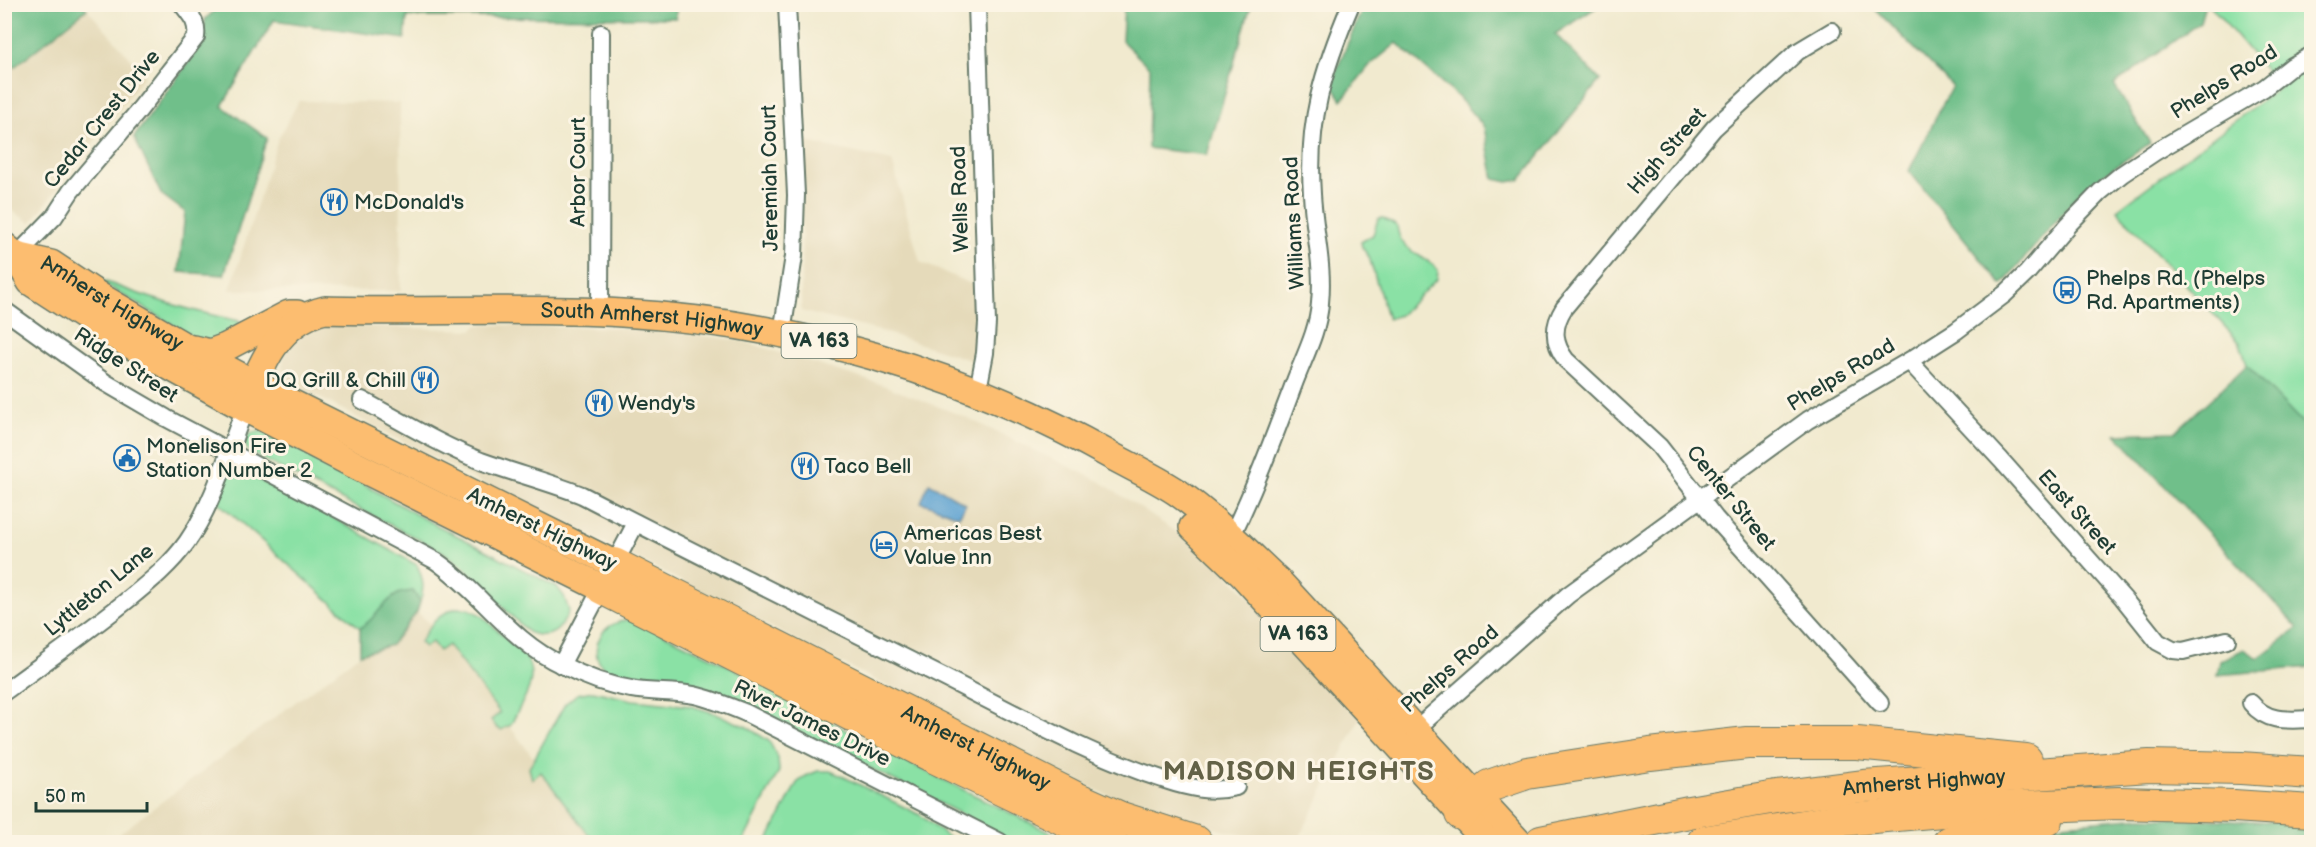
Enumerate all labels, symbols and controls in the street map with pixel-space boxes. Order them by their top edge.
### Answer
street label: Phelps Road [2166,39,2282,125]
street label: Cedar Crest Drive [38,45,166,193]
street label: High Street [1622,102,1712,200]
street label: Jeremiah Court [756,104,784,252]
street label: Arbor Court [566,116,591,227]
street label: Wells Road [946,145,974,253]
street label: Williams Road [1278,156,1310,290]
restaurant icon: McDonald's [319,187,349,217]
place label: McDonald's [354,190,464,215]
street label: Amherst Highway [39,250,189,356]
place label: Phelps Rd. (Phelps Rd. Apartments) [2086,266,2265,315]
bus stop icon: Phelps Rd. (Phelps Rd. Apartments) [2052,275,2082,305]
street label: South Amherst Highway [540,298,766,342]
street label: Ridge Street [69,322,183,408]
road number: VA 163 [782,324,856,358]
street label: Phelps Road [1783,333,1899,417]
restaurant icon: DQ Grill & Chill [410,365,440,395]
place label: DQ Grill & Chill [265,368,406,393]
restaurant icon: Wendy's [584,388,614,418]
place label: Wendy's [618,391,695,416]
place label: Monelison Fire Station Number 2 [146,434,313,483]
street label: Center Street [1681,440,1781,556]
public building icon: Monelison Fire Station Number 2 [112,443,142,473]
restaurant icon: Taco Bell [790,451,820,481]
place label: Taco Bell [824,454,911,479]
street label: East Street [2032,464,2122,560]
street label: Amherst Highway [463,482,621,576]
place label: Americas Best Value Inn [904,521,1043,570]
hotel icon: Americas Best Value Inn [869,530,899,560]
street label: Lyttleton Lane [39,538,159,642]
road number: VA 163 [1260,617,1336,651]
street label: Phelps Road [1396,620,1504,718]
street label: River James Drive [730,674,894,772]
street label: Amherst Highway [898,699,1055,796]
district label: MADISON HEIGHTS [1163,756,1435,788]
street label: Amherst Highway [1841,764,2007,801]
scale bar [36,775,147,813]
text: 50 m [45,786,86,807]

